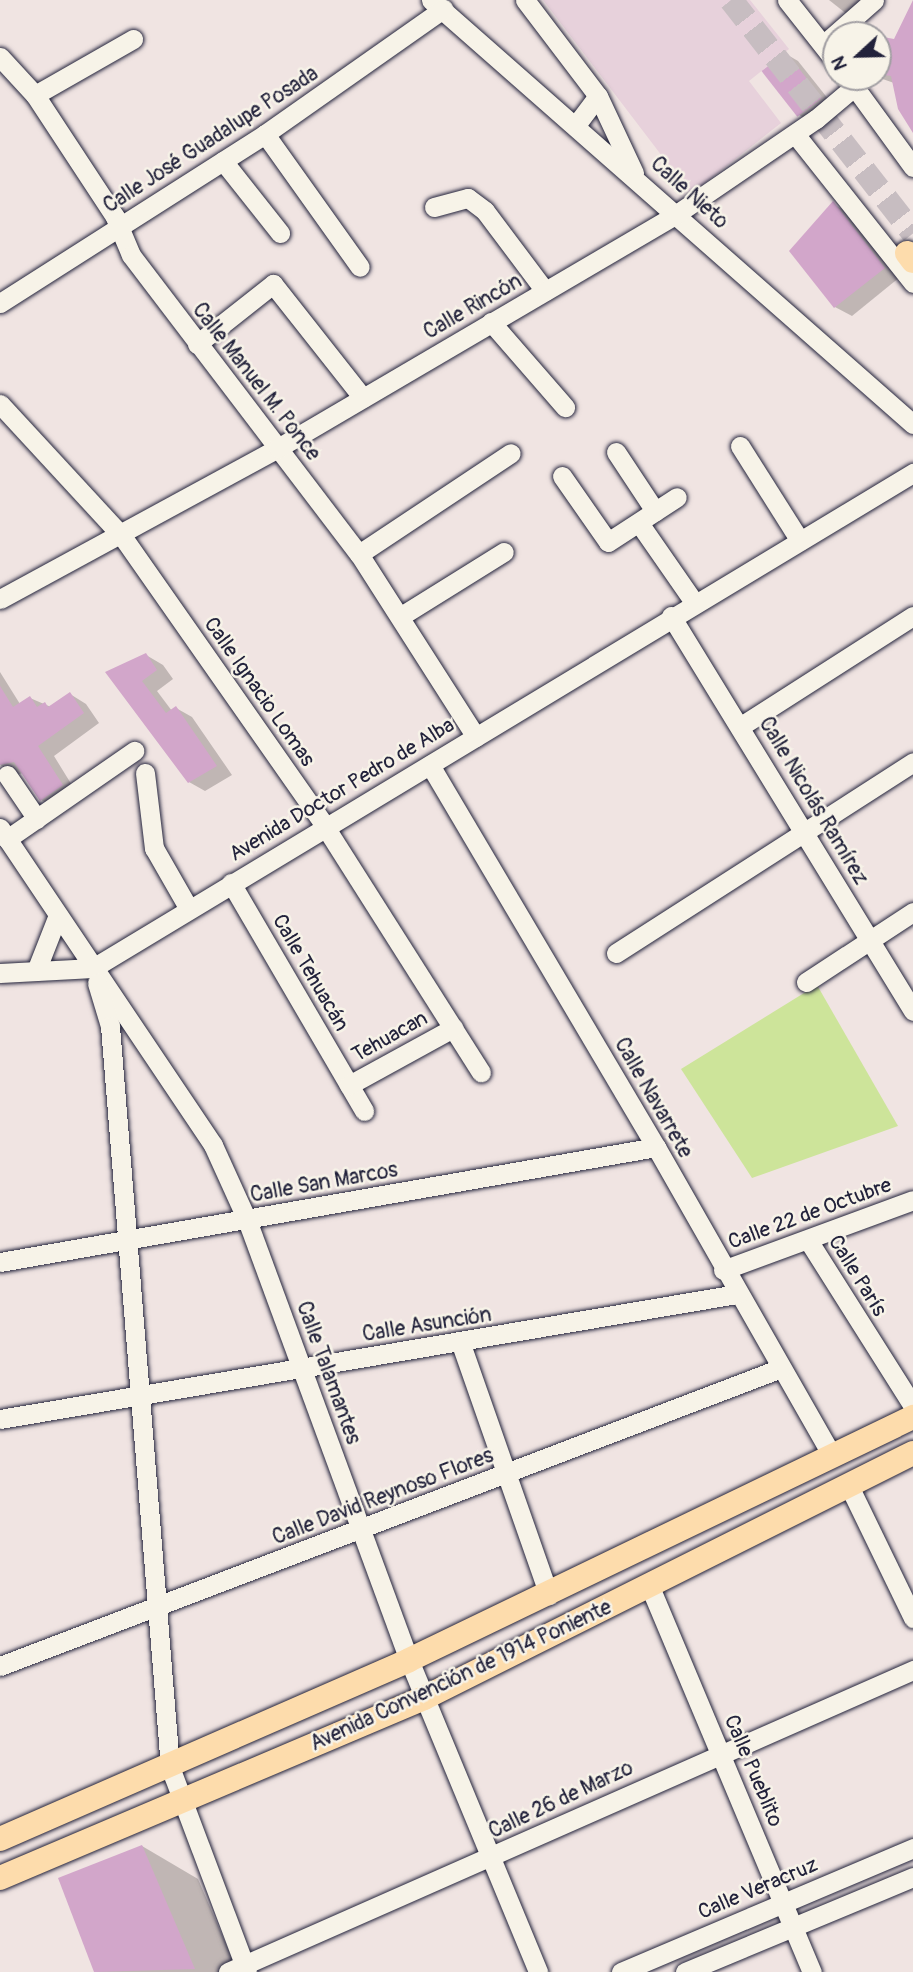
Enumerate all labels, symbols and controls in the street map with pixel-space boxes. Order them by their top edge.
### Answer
north arrow [822,21,892,91]
text: N [826,53,853,74]
street label: Calle José Guadalupe Posada [99,61,323,219]
street label: Calle Nieto [645,152,733,234]
street label: Calle Rincón [419,269,527,345]
street label: Calle Manuel M. Ponce [187,298,325,466]
street label: Calle Ignacio Lomas [198,613,320,771]
street label: Avenida Doctor Pedro de Alba [225,713,459,867]
street label: Calle Nicolás Ramírez [753,713,873,889]
street label: Calle Tehuacán [266,910,354,1036]
street label: Tehuacan [348,1006,432,1068]
street label: Calle Navarrete [608,1033,698,1163]
street label: Calle San Marcos [248,1158,400,1208]
street label: Calle 22 de Octubre [725,1173,895,1255]
street label: Calle París [822,1231,892,1321]
street label: Calle Talamantes [290,1298,366,1448]
street label: Calle Asunción [361,1302,493,1348]
street label: Calle David Reynoso Flores [269,1443,497,1551]
street label: Avenida Convención de 1914 Poniente [306,1595,616,1757]
street label: Calle Pueblito [718,1711,788,1831]
street label: Calle 26 de Marzo [485,1756,637,1844]
street label: Calle Veracruz [694,1852,822,1926]

